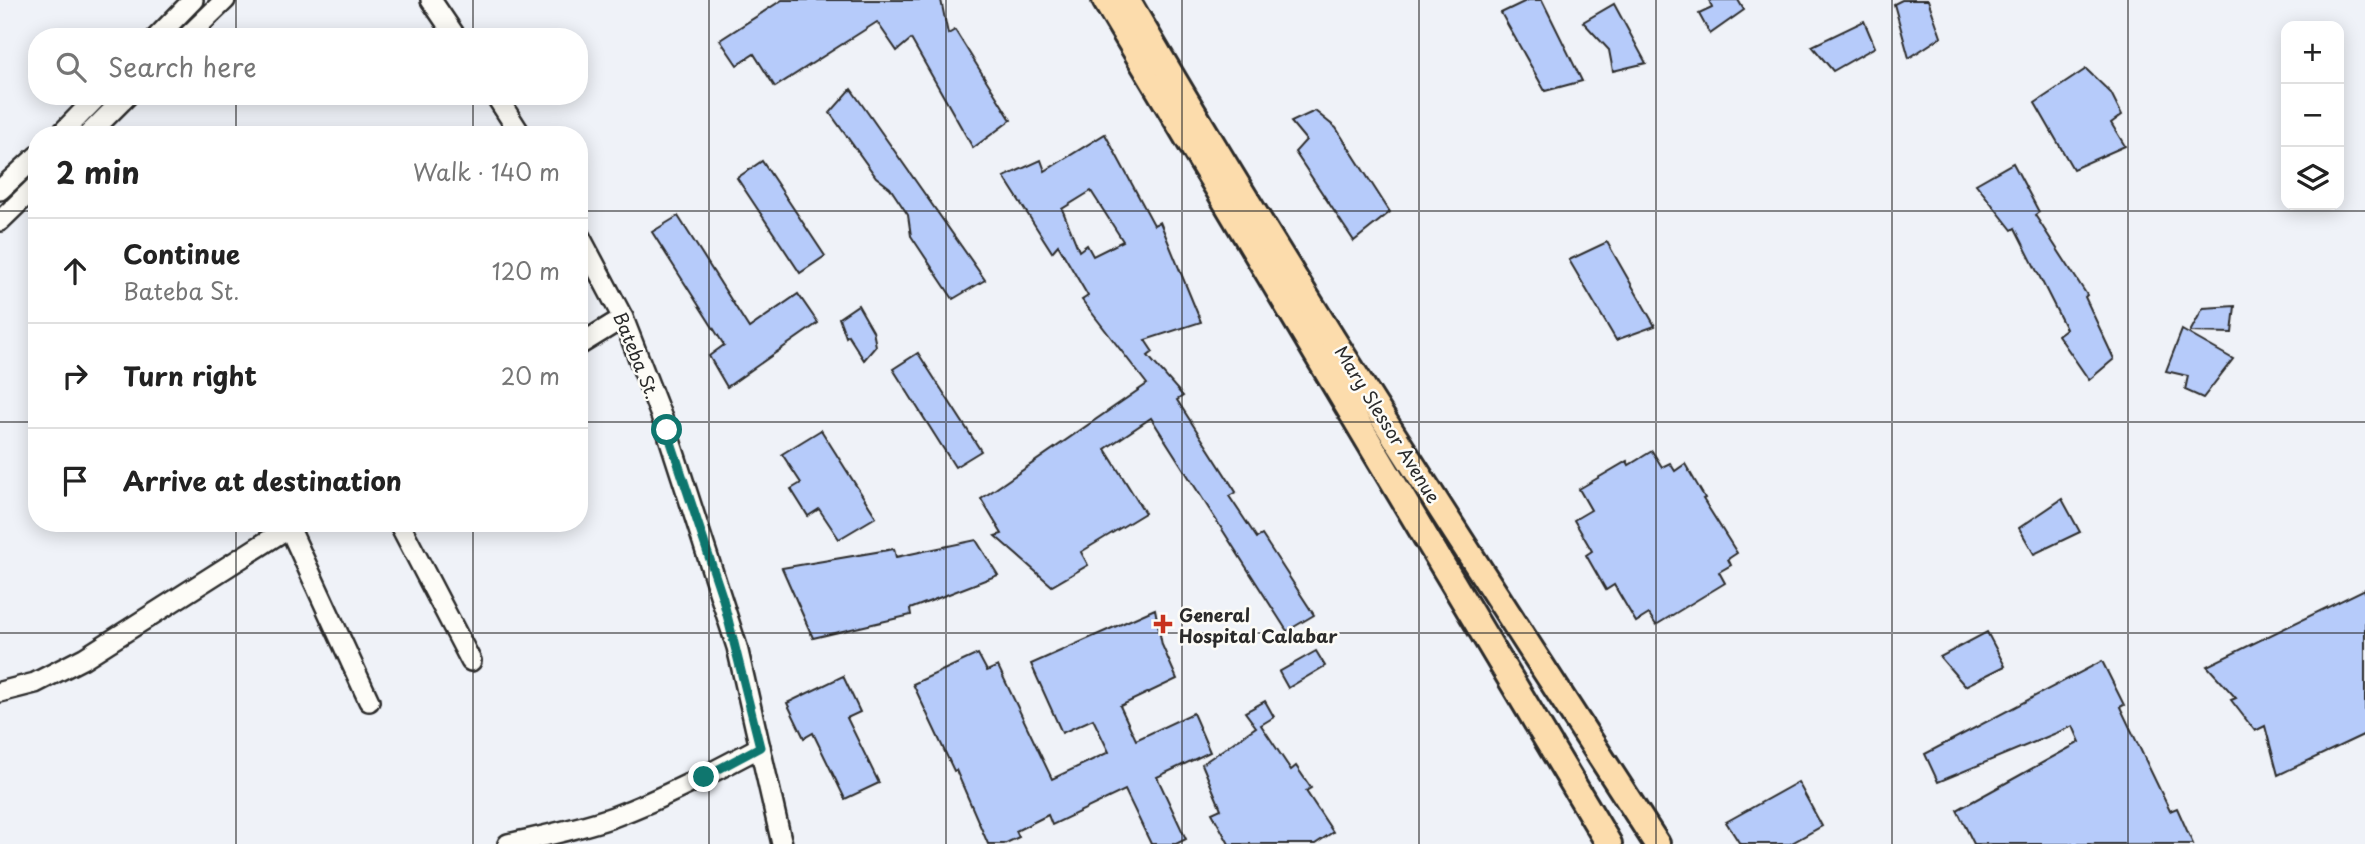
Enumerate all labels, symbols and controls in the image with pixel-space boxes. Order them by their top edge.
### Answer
map controls [2281,21,2344,210]
button: + [2281,21,2344,84]
search box [28,28,588,105]
text: Search here [108,47,257,86]
icon: search [52,48,90,86]
button: − [2281,84,2344,147]
button: layers [2281,147,2344,210]
text: 2 min [56,149,140,194]
text: Walk · 140 m [413,154,560,189]
text: Continue [123,234,240,273]
icon: ahead [56,252,94,290]
text: 120 m [492,253,560,288]
text: Bateba St. [123,273,240,308]
street label: Bateba St. [607,308,667,402]
street label: Mary Slessor Avenue [1329,340,1448,508]
text: Turn right [123,356,257,395]
icon: right [56,357,94,395]
text: 20 m [501,358,560,393]
route start [651,414,682,445]
text: Arrive at destination [123,461,402,500]
icon: arrive [56,462,94,500]
place label: General Hospital Calabar [1179,601,1338,649]
marker: General Hospital Calabar [1153,614,1173,634]
route end [688,761,719,792]

